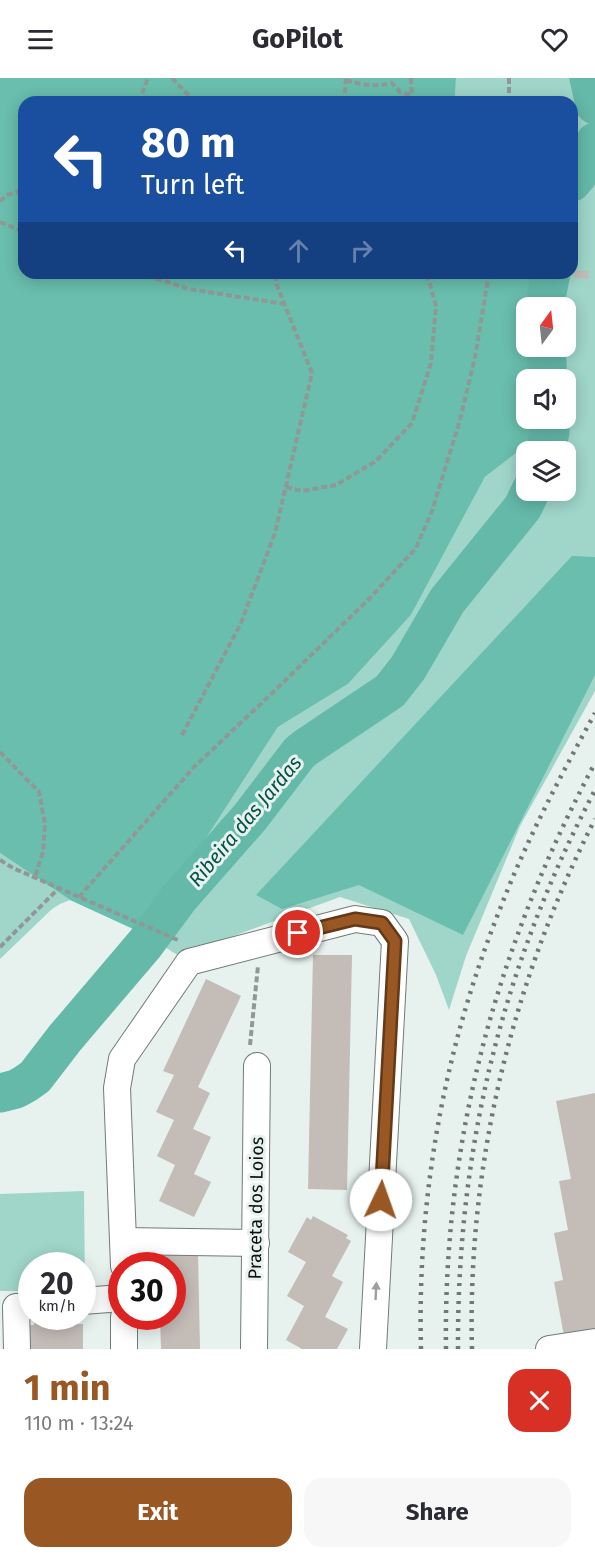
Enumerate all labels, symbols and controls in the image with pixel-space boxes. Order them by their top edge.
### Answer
icon: menu [24,23,57,56]
text: GoPilot [252,23,343,55]
icon: heart [538,23,571,56]
text: 80 m [141,118,235,168]
icon: left [42,120,120,198]
text: Turn left [141,169,244,201]
icon: left [219,234,252,267]
icon: ahead [282,234,315,267]
icon: right [345,234,378,267]
north arrow [516,297,576,357]
map controls [516,297,576,501]
button: sound [516,369,576,429]
button: layers [516,441,576,501]
water label: Ribeira das Jardas [183,751,307,891]
pin [272,907,323,958]
icon: arrive [281,916,314,949]
street label: Praceta dos Loios [244,1136,268,1280]
position arrow [349,1168,413,1232]
speed limit sign: 30 [108,1252,186,1330]
text: 20 [40,1266,74,1302]
one-way arrow [371,1281,380,1300]
text: km/h [38,1297,76,1315]
text: 1 min [24,1366,111,1410]
button: close [508,1369,571,1432]
text: 110 m · 13:24 [24,1411,133,1435]
button: Exit [24,1478,292,1547]
button: Share [304,1478,571,1547]

